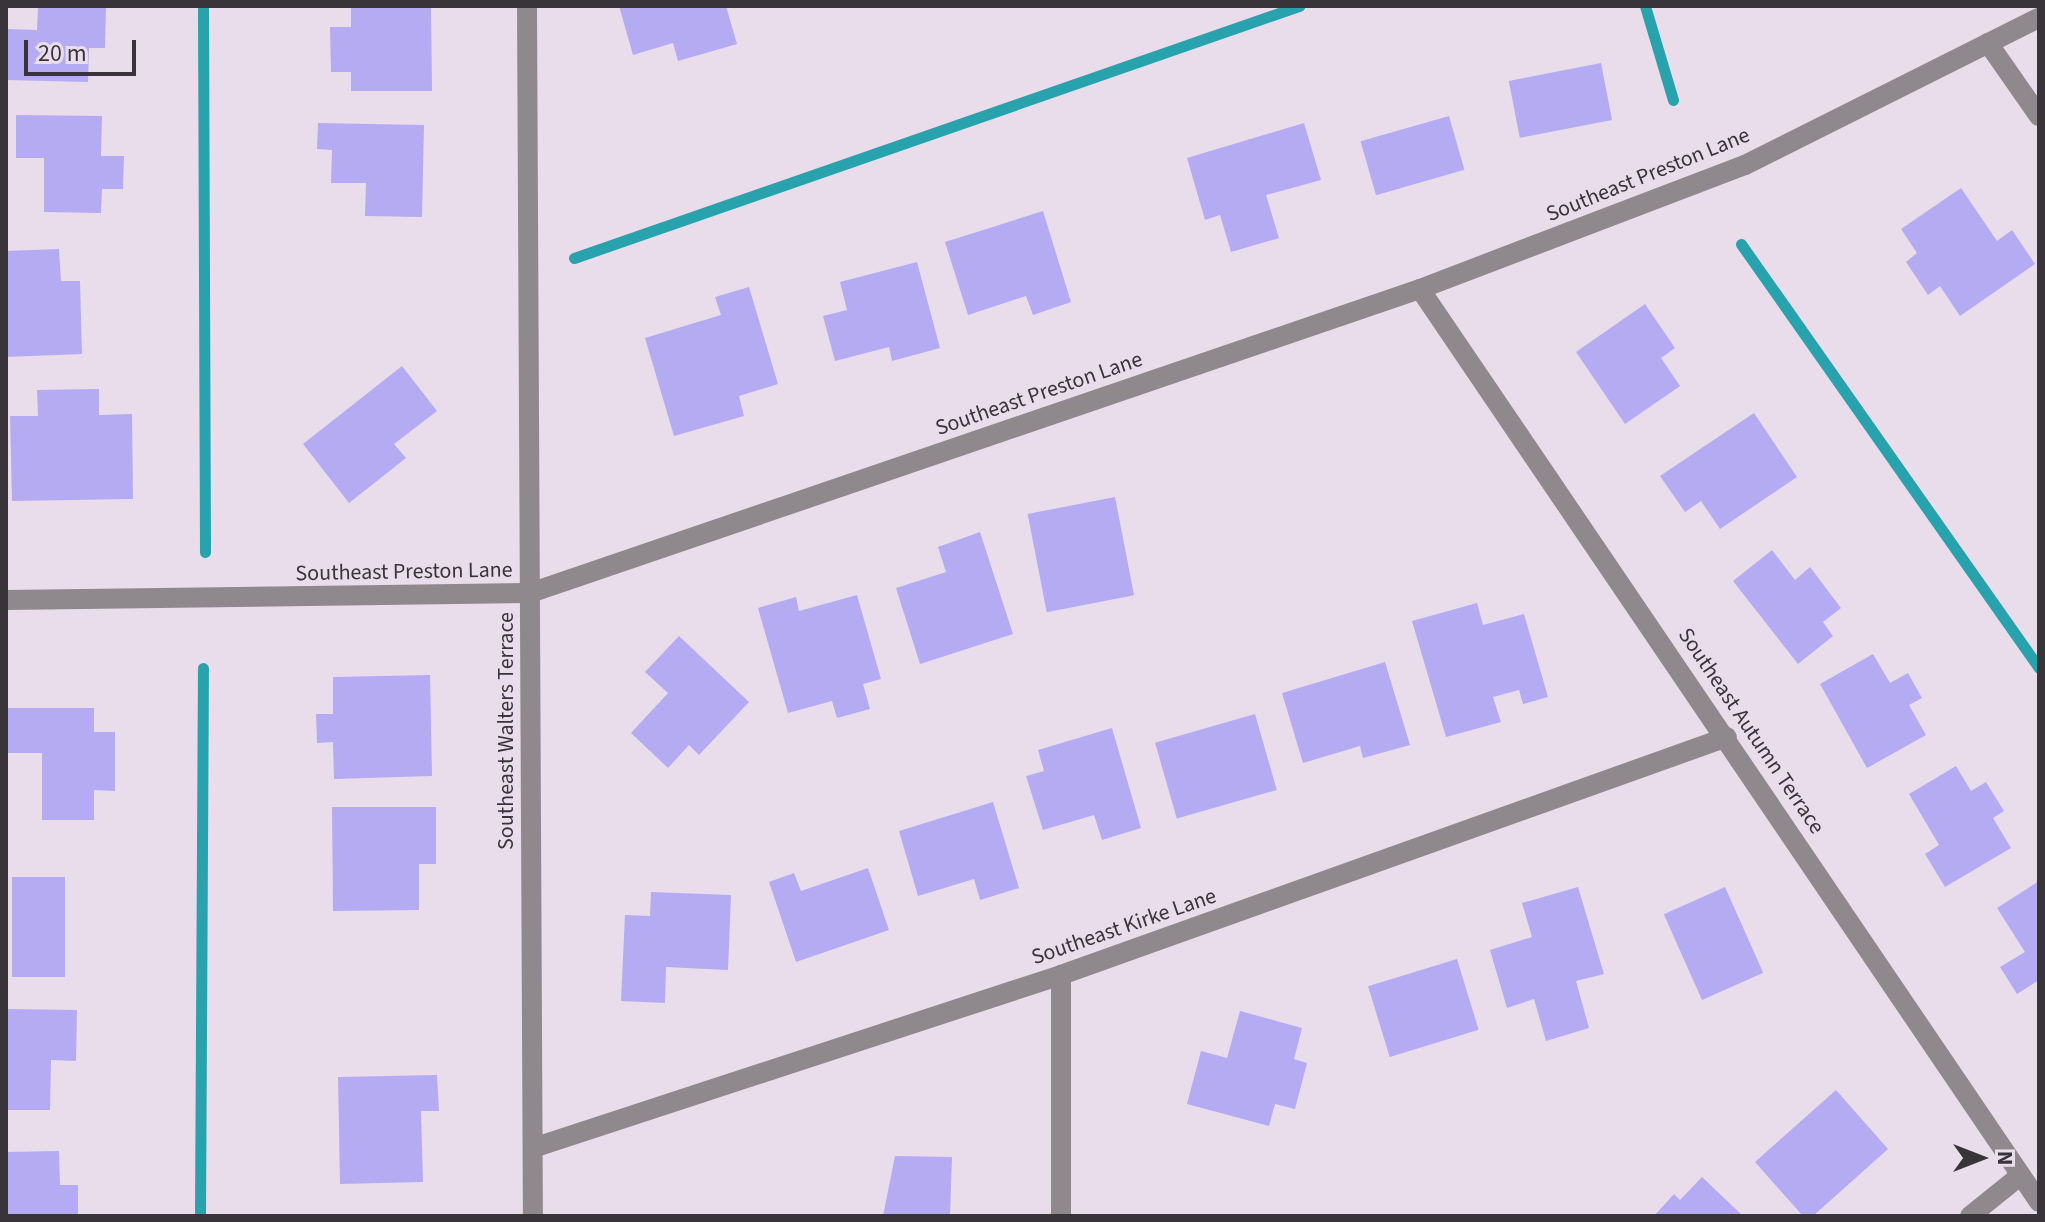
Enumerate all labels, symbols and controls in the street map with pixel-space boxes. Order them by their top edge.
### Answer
scale bar [28,24,140,74]
text: 20 m [38,36,87,71]
street label: Southeast Preston Lane [1542,122,1754,228]
street label: Southeast Preston Lane [932,346,1146,442]
street label: Southeast Preston Lane [295,557,513,587]
street label: Southeast Walters Terrace [494,612,520,850]
street label: Southeast Autumn Terrace [1672,623,1830,839]
street label: Southeast Kirke Lane [1028,883,1220,971]
north arrow [1941,1118,2021,1198]
text: N [1989,1151,2021,1165]

